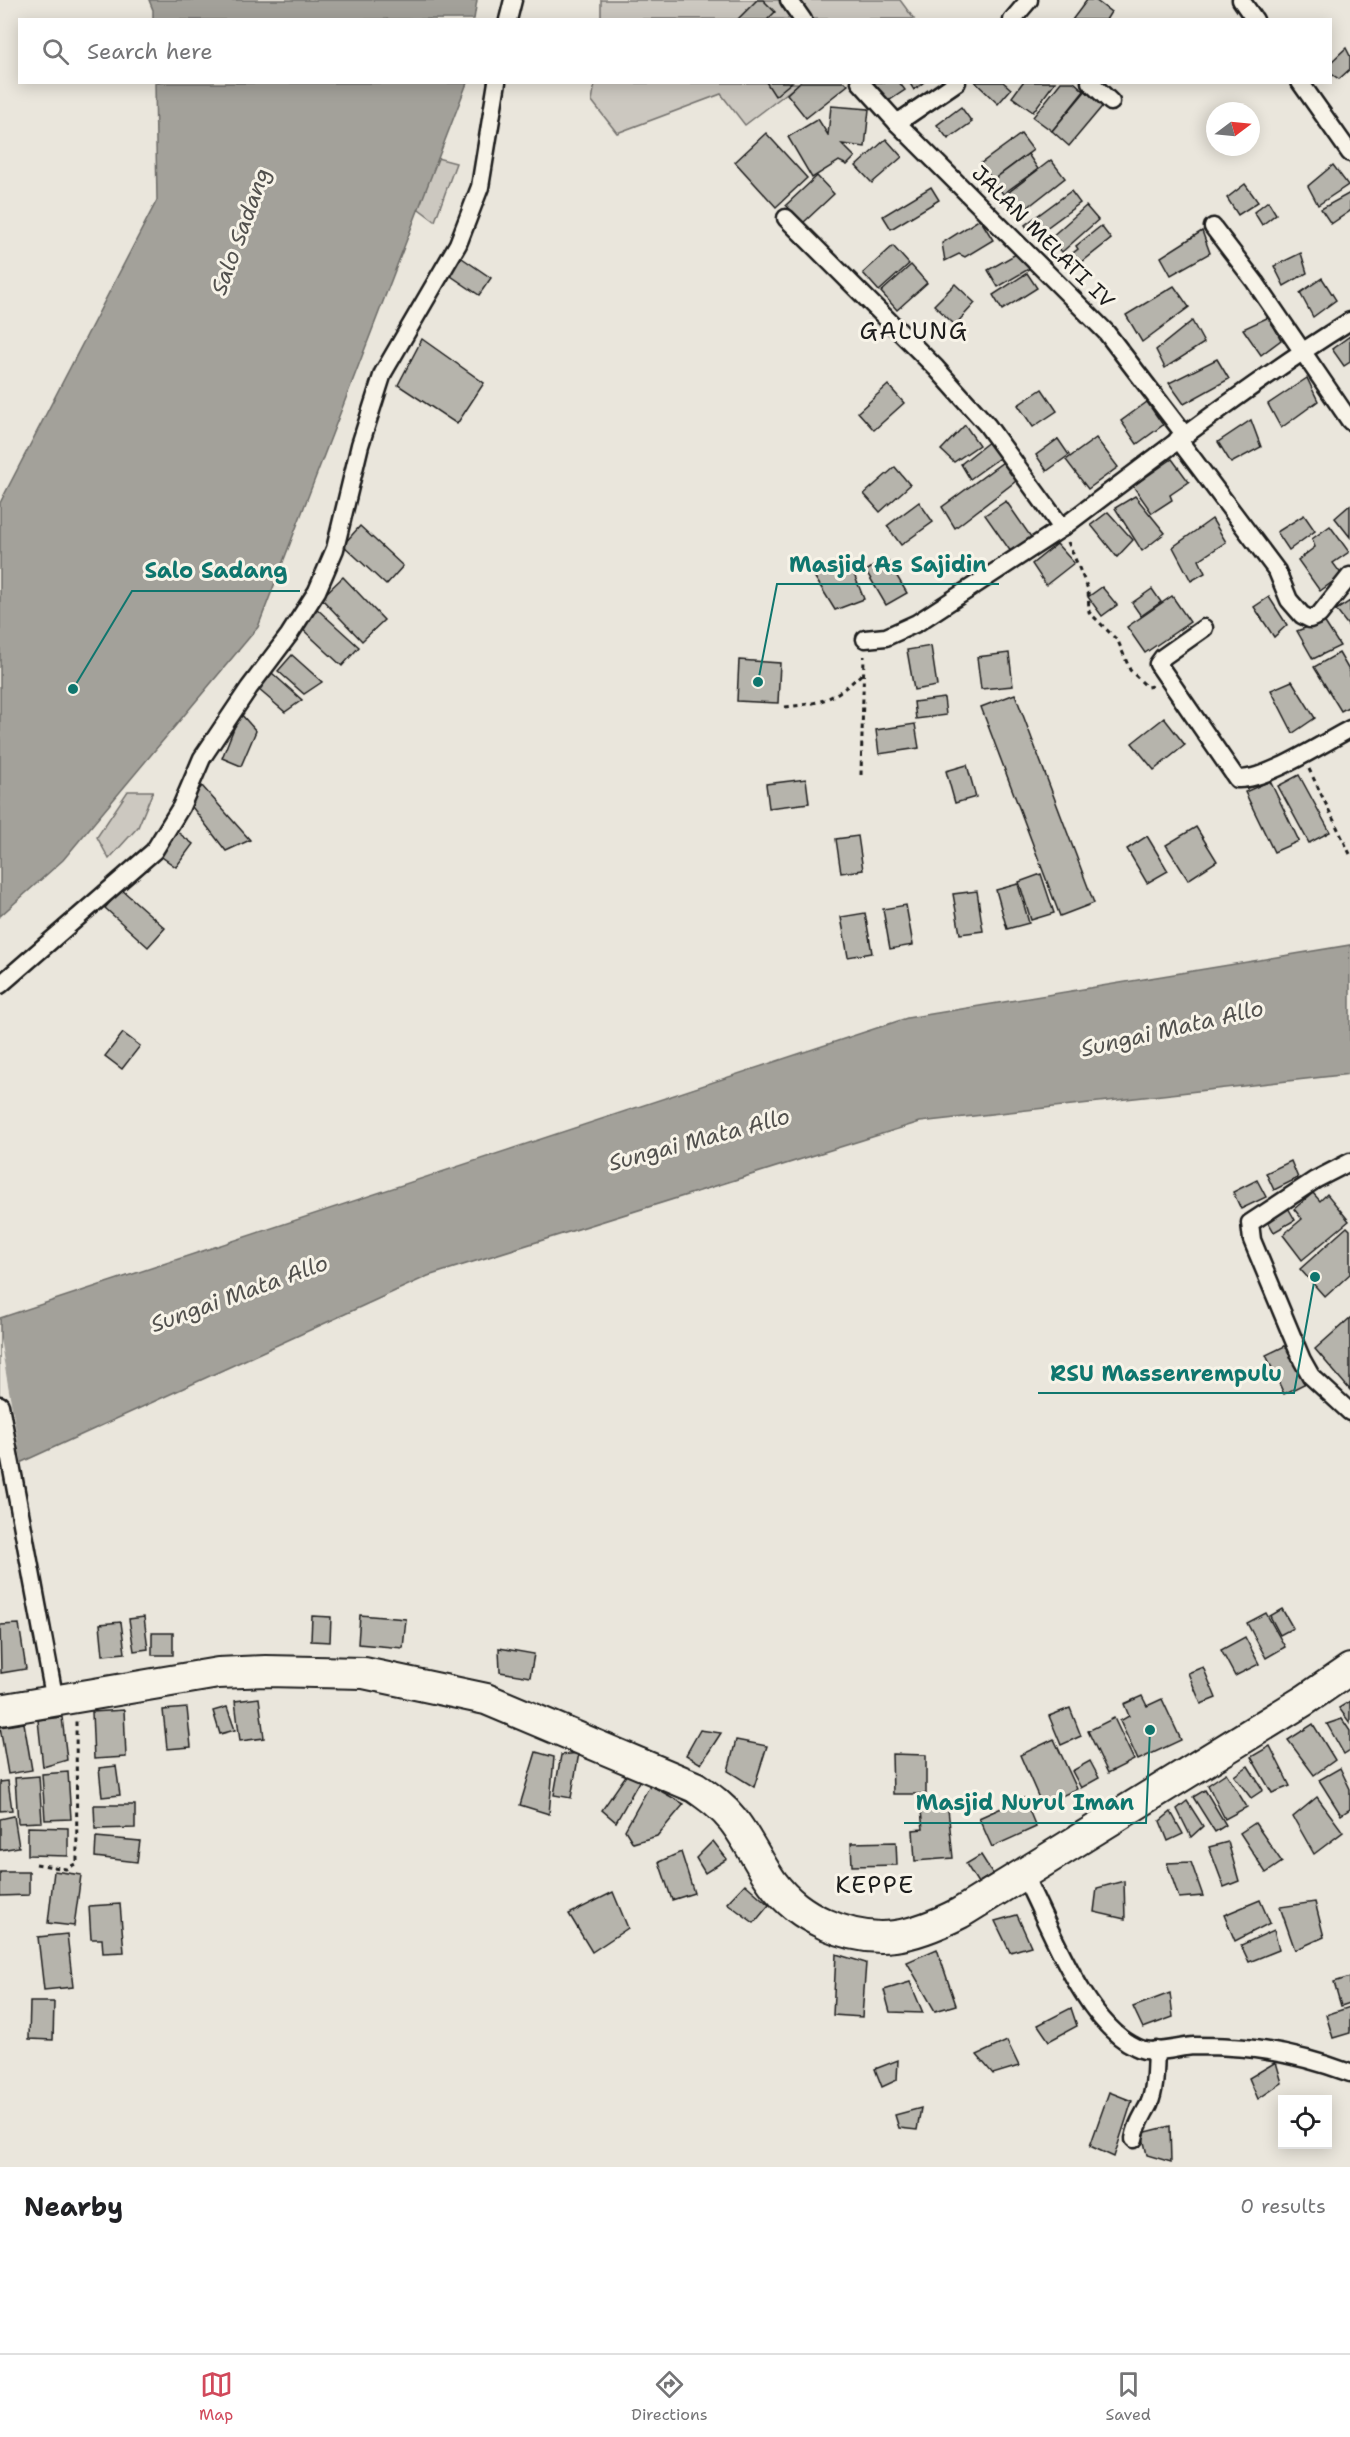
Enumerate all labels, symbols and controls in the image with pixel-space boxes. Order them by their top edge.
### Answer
search box [18,18,1332,84]
icon: search [39,35,72,68]
text: Search here [87,37,213,66]
north arrow [1206,102,1260,156]
street label: JALAN MELATI IV [965,159,1121,315]
water label: Salo Sadang [204,164,277,299]
district label: GALUNG [860,315,968,347]
callout: Masjid As Sajidin [777,544,999,584]
text: Masjid As Sajidin [789,550,987,579]
callout: Salo Sadang [132,551,300,591]
text: Salo Sadang [144,556,288,585]
water label: Sungai Mata Allo [1078,993,1266,1064]
water label: Sungai Mata Allo [605,1101,793,1178]
water label: Sungai Mata Allo [146,1248,332,1339]
callout: RSU Massenrempulu [1038,1353,1294,1393]
text: RSU Massenrempulu [1050,1359,1282,1388]
callout: Masjid Nurul Iman [904,1783,1146,1823]
text: Masjid Nurul Iman [916,1788,1135,1817]
district label: KEPPE [835,1869,915,1901]
map controls [1278,2095,1332,2149]
button: locate [1278,2095,1332,2149]
text: Nearby [24,2189,123,2224]
text: 0 results [1240,2193,1326,2219]
tab: Map [199,2368,233,2425]
tab: Directions [631,2368,708,2425]
tab: Saved [1106,2368,1151,2425]

